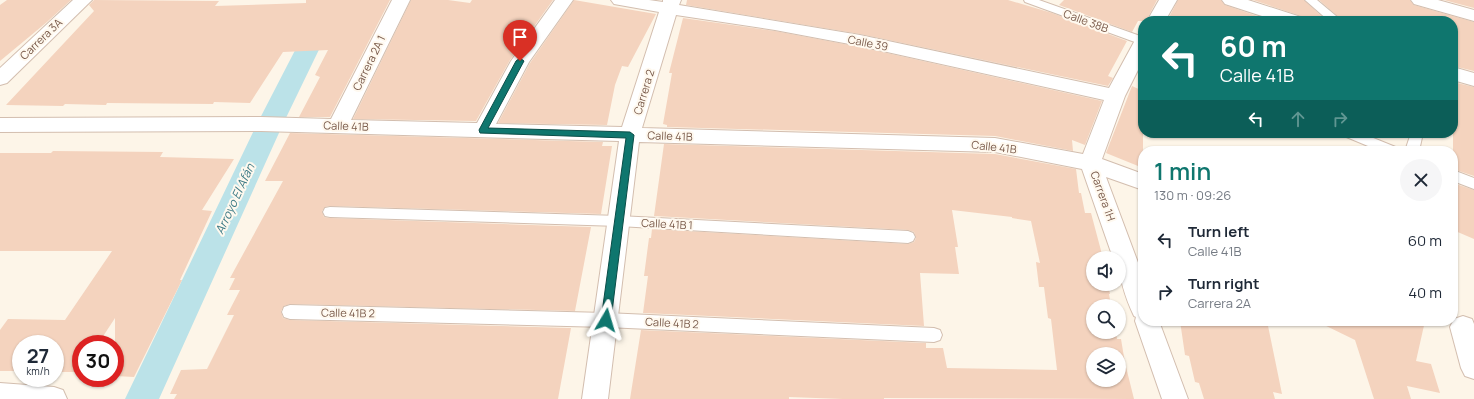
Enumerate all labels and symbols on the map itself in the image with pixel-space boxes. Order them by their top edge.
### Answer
street label: Calle 38B [1062,5,1111,36]
street label: Carrera 3A [16,15,65,63]
pin [503,20,537,61]
street label: Calle 39 [847,31,890,54]
street label: Carrera 2A 1 [349,33,388,93]
street label: Carrera 2 [630,67,658,116]
street label: Calle 41B [323,117,369,134]
street label: Calle 41B [647,127,693,144]
street label: Calle 41B [971,137,1018,156]
water label: Arroyo El Afán [211,160,259,237]
street label: Carrera 1H [1088,169,1119,223]
street label: Calle 41B 1 [641,215,693,232]
position arrow [585,299,627,341]
street label: Calle 41B 2 [321,305,375,320]
street label: Calle 41B 2 [645,314,699,331]
speed limit sign: 30 [72,335,124,387]

